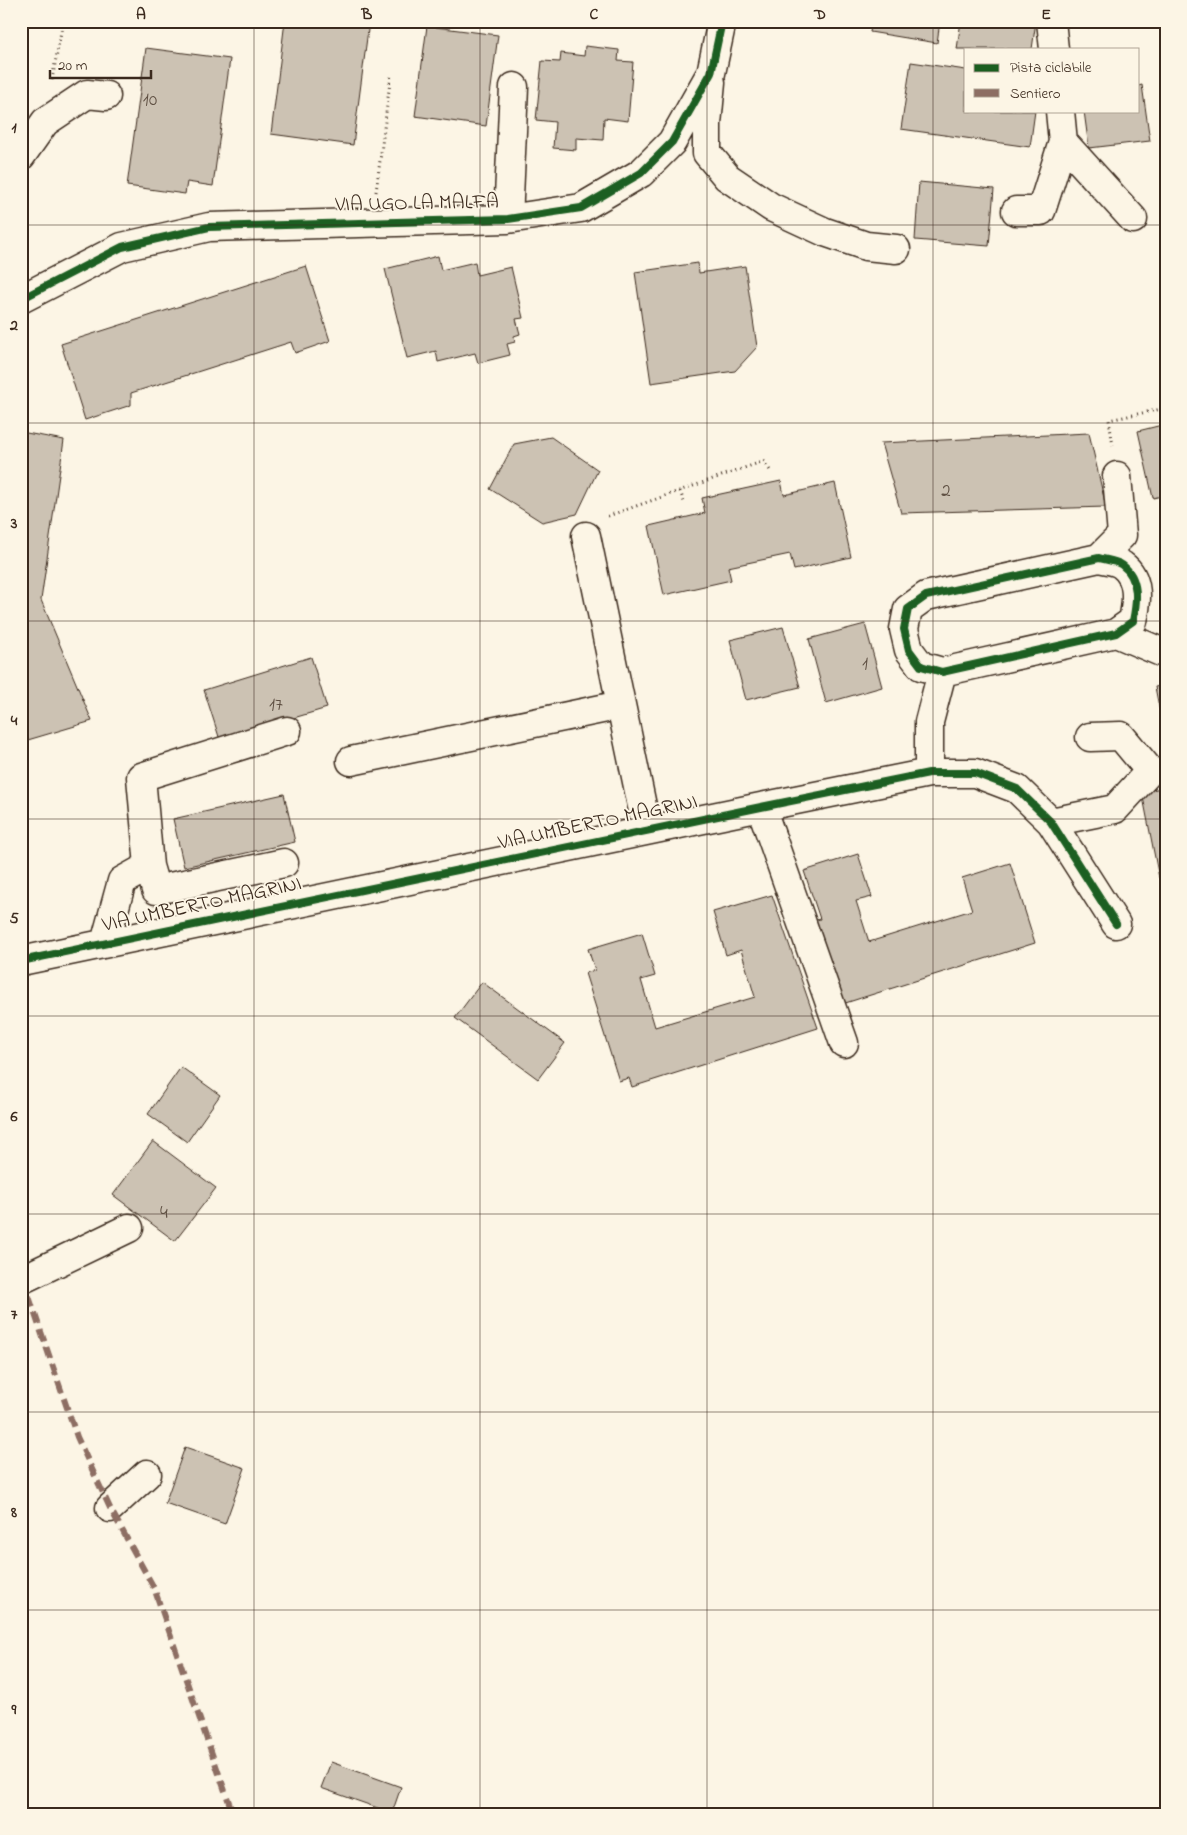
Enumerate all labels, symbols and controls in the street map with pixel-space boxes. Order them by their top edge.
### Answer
text: A [136,3,146,27]
text: B [361,3,373,27]
text: C [590,3,599,27]
text: D [813,3,826,27]
text: E [1041,3,1051,27]
scale bar [50,48,151,80]
legend [964,48,1140,112]
text: 20 m [58,55,88,77]
text: Pista ciclabile [1010,57,1092,79]
text: Sentiero [1010,83,1061,105]
house number: 10 [143,87,157,114]
text: 1 [11,116,17,140]
street label: VIA UGO LA MALFA [334,188,499,220]
text: 2 [9,314,18,338]
house number: 2 [941,478,951,505]
text: 3 [10,512,18,536]
house number: 1 [862,651,868,678]
house number: 17 [269,692,283,719]
text: 4 [10,709,18,733]
street label: VIA UMBERTO MAGRINI [495,787,700,859]
street label: VIA UMBERTO MAGRINI [99,869,304,941]
text: 5 [9,907,19,931]
text: 6 [9,1105,18,1129]
house number: 4 [160,1200,168,1227]
text: 7 [11,1303,18,1327]
text: 8 [10,1501,17,1525]
text: 9 [11,1698,17,1722]

